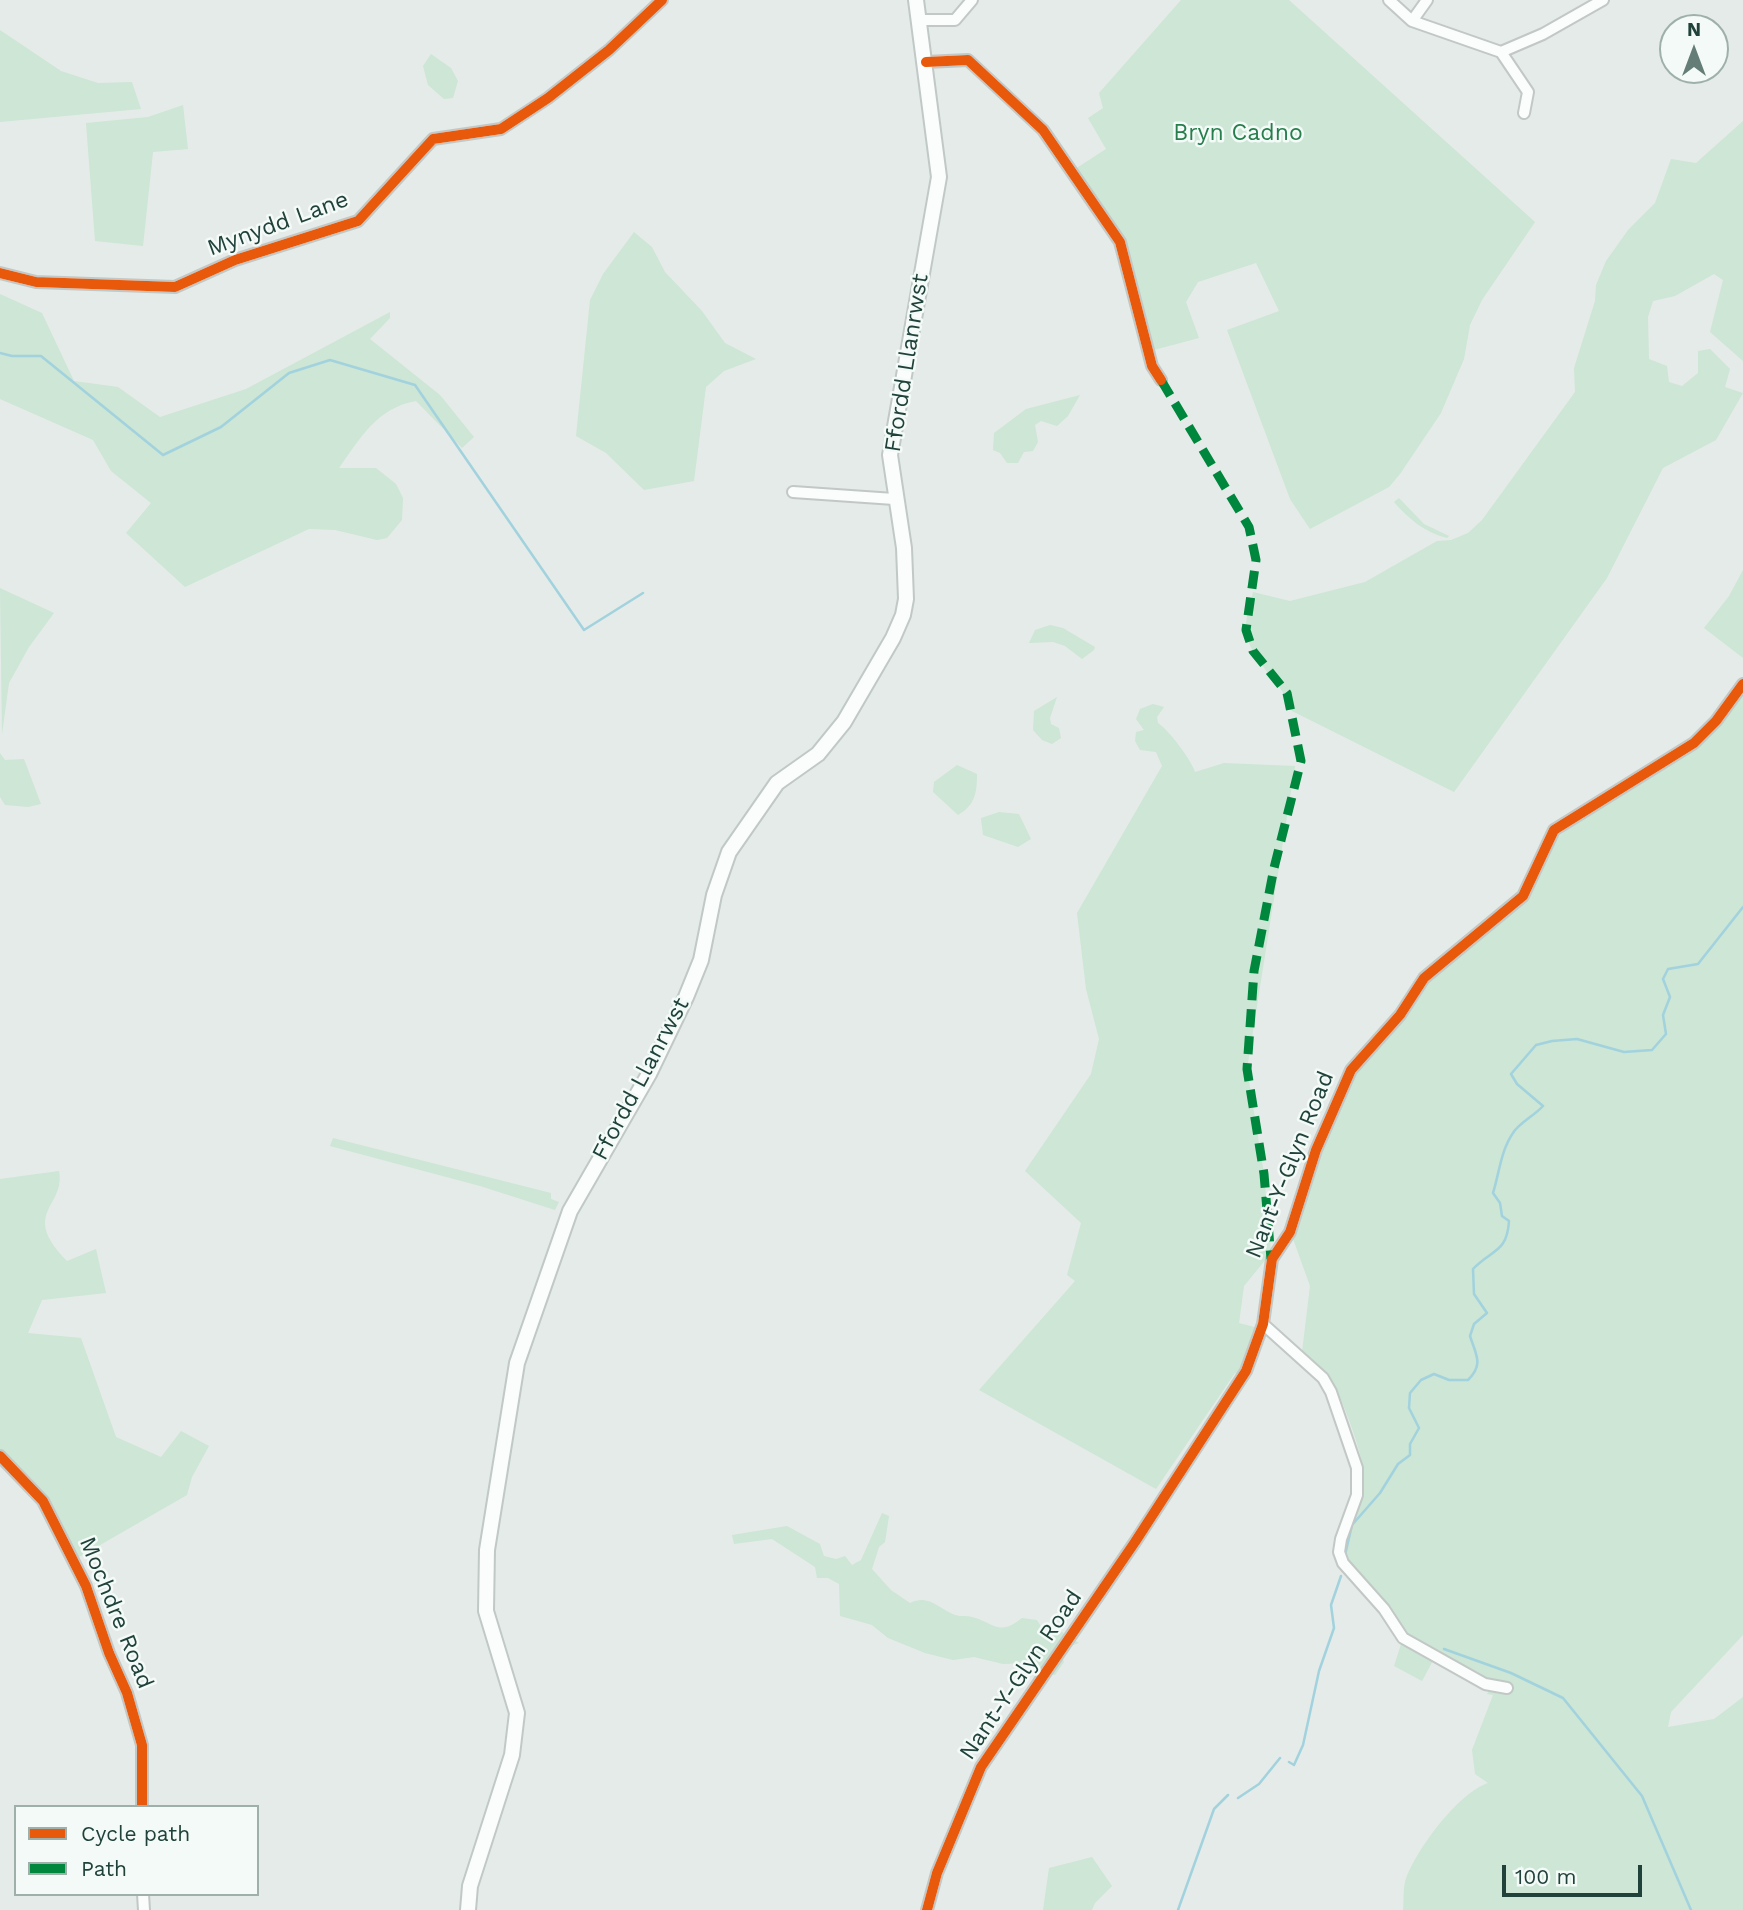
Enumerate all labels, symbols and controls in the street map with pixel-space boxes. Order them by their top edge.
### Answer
north arrow [1659,14,1729,84]
text: N [1687,18,1701,41]
park label: Bryn Cadno [1173,119,1303,147]
street label: Mynydd Lane [204,186,352,262]
street label: Ffordd Llanrwst [879,272,935,454]
street label: Ffordd Llanrwst [587,993,695,1165]
street label: Nant-Y-Glyn Road [1240,1068,1340,1262]
street label: Mochdre Road [73,1533,159,1693]
street label: Nant-Y-Glyn Road [954,1585,1088,1765]
legend [14,1805,259,1896]
text: Cycle path [81,1821,190,1846]
scale bar [1505,1850,1645,1894]
text: Path [81,1856,127,1881]
text: 100 m [1515,1864,1577,1889]

